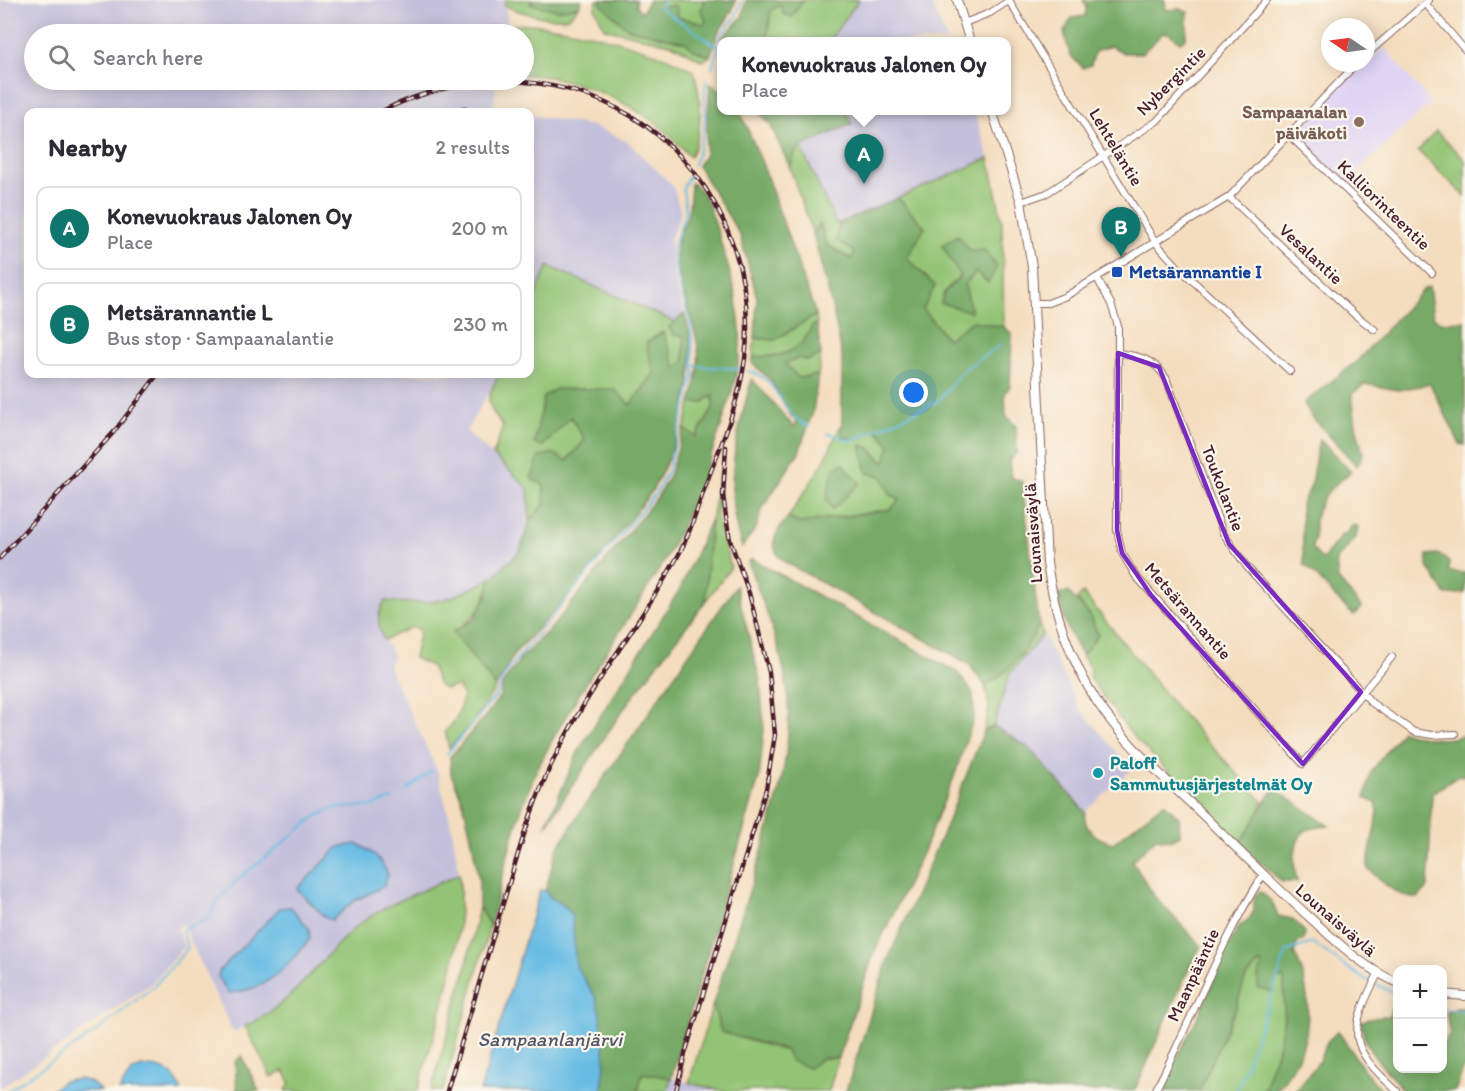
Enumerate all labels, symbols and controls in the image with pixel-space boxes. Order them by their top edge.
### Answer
north arrow [1321,18,1375,72]
search box [24,24,534,90]
popup [717,37,1011,115]
icon: search [45,41,78,74]
street label: Nybergintie [1132,42,1210,120]
text: Search here [93,44,203,71]
text: Konevuokraus Jalonen Oy [742,51,986,78]
text: Place [742,78,788,102]
place label: Sampaanalan päiväkoti [1242,101,1347,144]
street label: Lehteläntie [1084,104,1148,190]
marker: Sampaanalan päiväkoti [1352,115,1366,129]
text: Nearby [48,131,127,163]
pin: A [844,134,884,184]
text: 2 results [436,135,510,159]
street label: Kalliorinteentie [1333,155,1435,255]
text: Konevuokraus Jalonen Oy [107,203,352,230]
pin: B [1102,208,1140,257]
text: A [63,216,76,240]
text: 200 m [452,216,508,240]
street label: Vesalantie [1274,219,1348,289]
text: Place [107,230,153,254]
place label: Metsärannantie I [1129,261,1262,283]
marker: Metsärannantie I [1110,265,1124,279]
text: Metsärannantie L [107,299,272,326]
text: B [63,312,76,336]
text: 230 m [453,312,508,336]
text: Bus stop · Sampaanalantie [107,326,334,350]
your location [899,378,928,407]
street label: Toukolantie [1197,442,1249,534]
street label: Lounaisväylä [1018,481,1047,584]
street label: Metsärannantie [1140,558,1236,664]
place label: Paloff Sammutusjärjestelmät Oy [1110,752,1313,795]
marker: Paloff Sammutusjärjestelmät Oy [1091,766,1105,780]
street label: Lounaisväylä [1291,879,1382,962]
street label: Maanpääntie [1162,925,1224,1025]
map controls [1393,965,1447,1073]
button: + [1393,965,1447,1019]
button: − [1393,1019,1447,1073]
water label: Sampaanlanjärvi [478,1027,624,1051]

